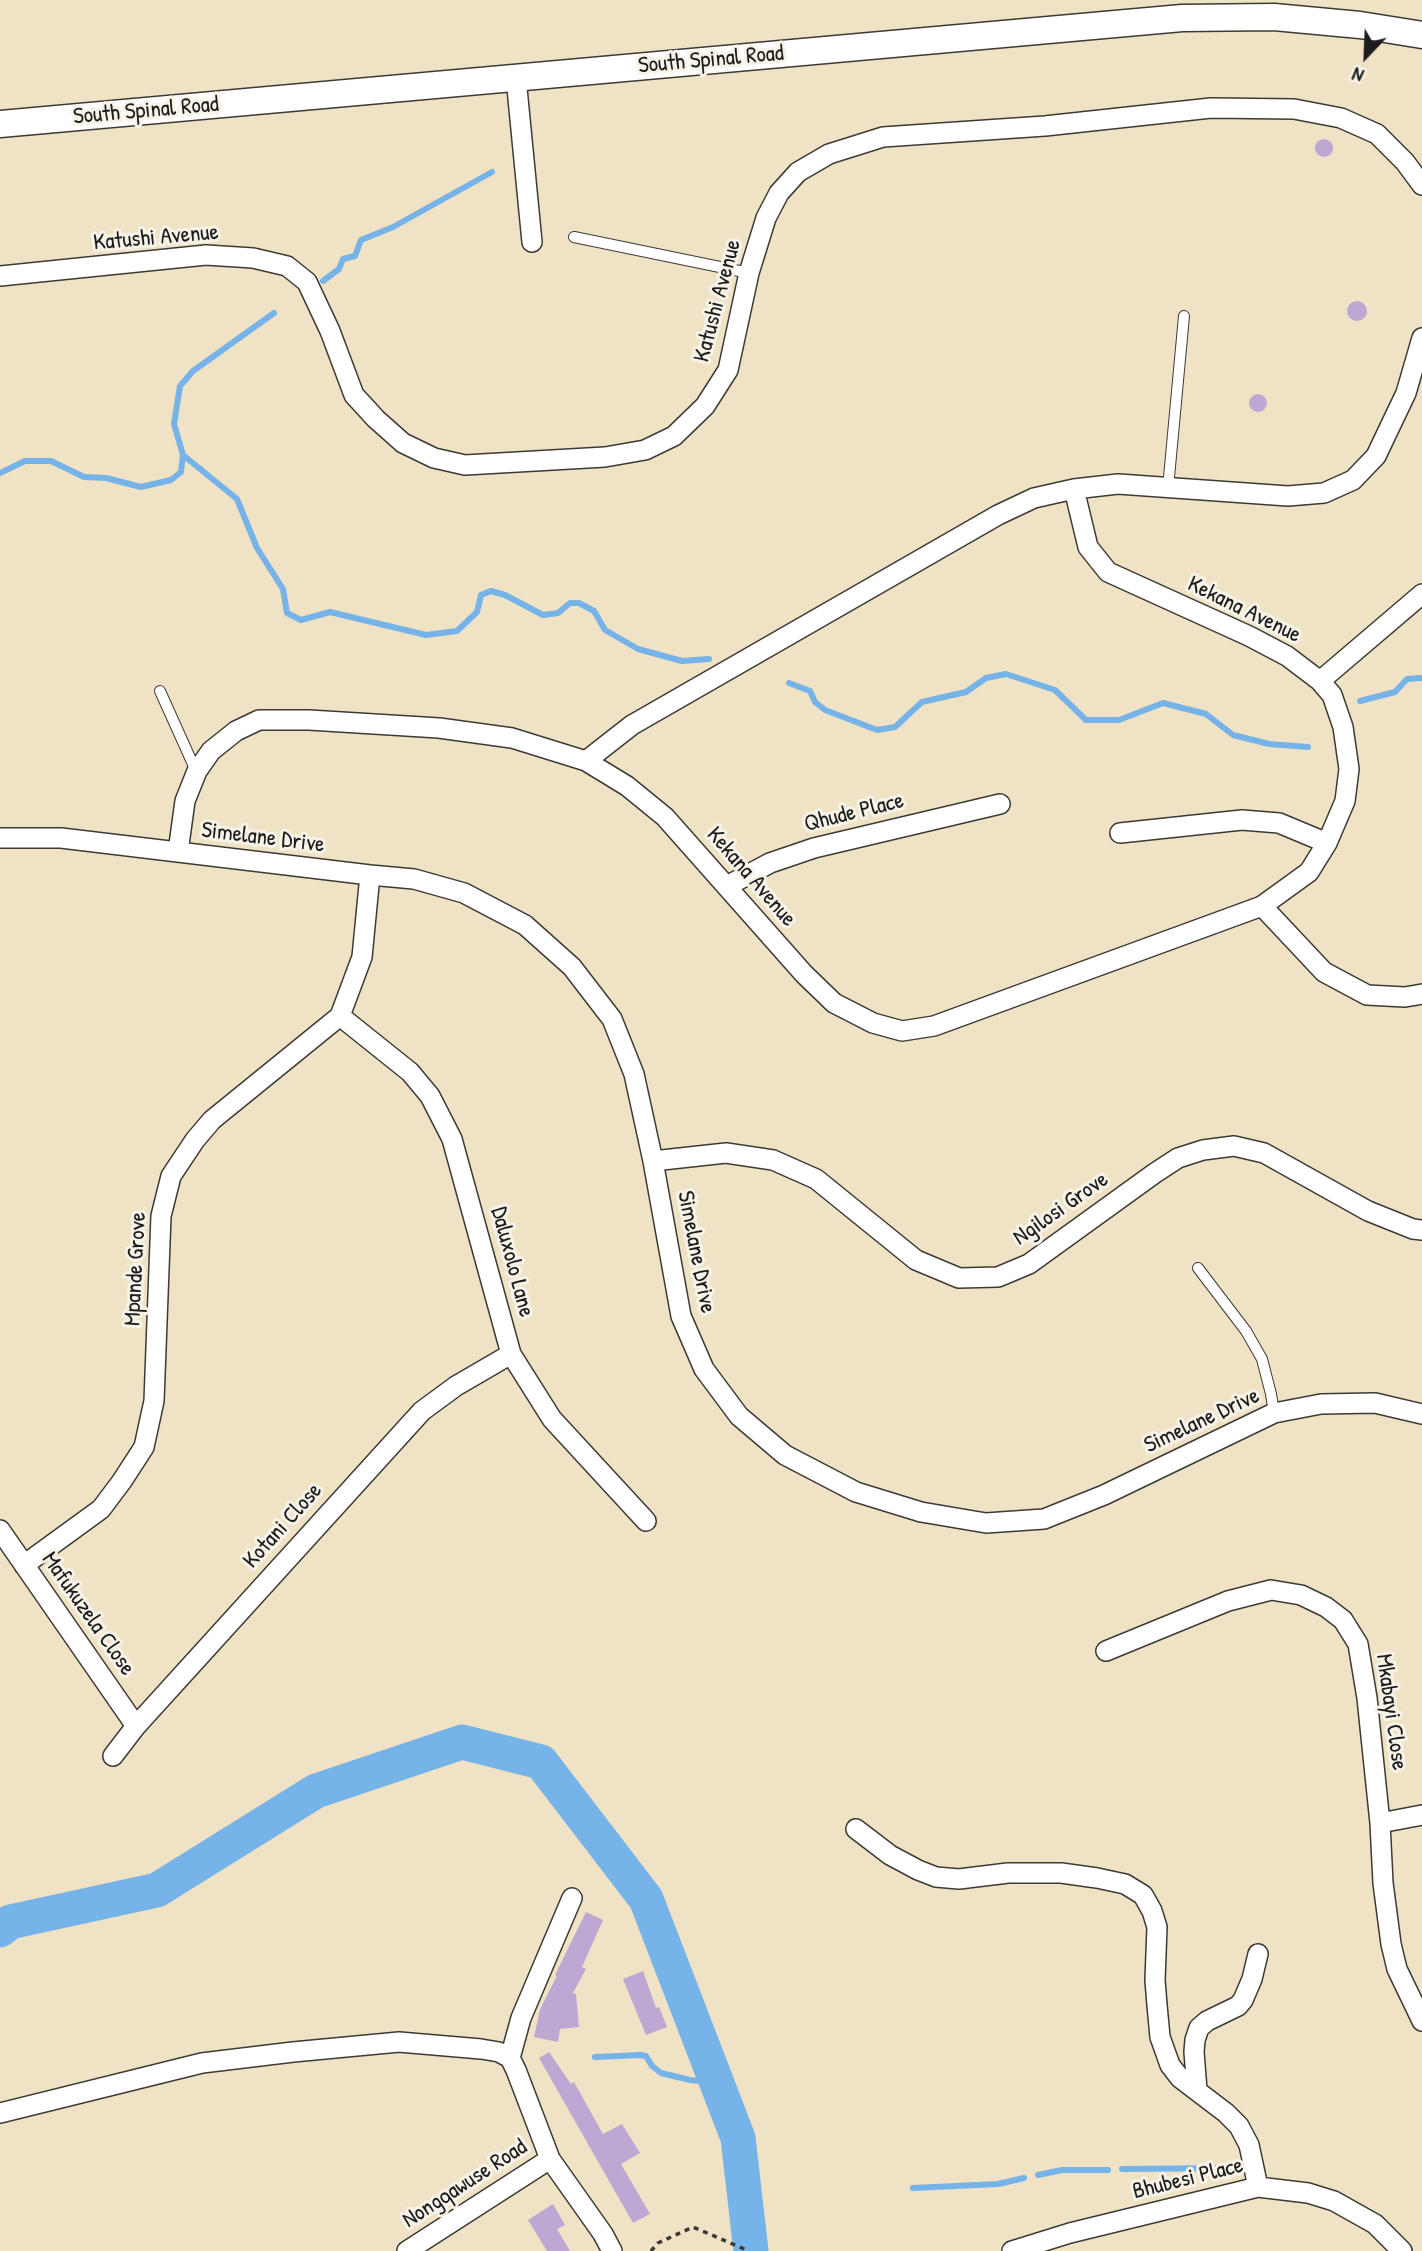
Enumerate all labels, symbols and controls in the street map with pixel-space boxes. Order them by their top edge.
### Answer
north arrow [1331,21,1401,91]
street label: South Spinal Road [637,40,785,80]
text: N [1348,61,1368,89]
street label: South Spinal Road [72,91,220,131]
street label: Katushi Avenue [92,219,220,257]
street label: Katushi Avenue [688,237,748,365]
street label: Kekana Avenue [1183,571,1305,649]
street label: Qhude Place [801,787,907,839]
street label: Simelane Drive [200,817,326,859]
street label: Kekana Avenue [700,822,802,932]
street label: Ngilosi Grove [1008,1166,1114,1252]
street label: Simelane Drive [671,1189,721,1315]
street label: Daluxolo Lane [484,1204,540,1320]
street label: Mpande Grove [119,1211,153,1327]
street label: Simelane Drive [1140,1382,1264,1460]
street label: Kotani Close [238,1478,328,1574]
street label: Mafukuzela Close [35,1547,141,1681]
street label: Mkabayi Close [1369,1652,1413,1772]
street label: Nongqawuse Road [398,2134,532,2234]
street label: Bhubesi Place [1130,2152,1246,2206]

